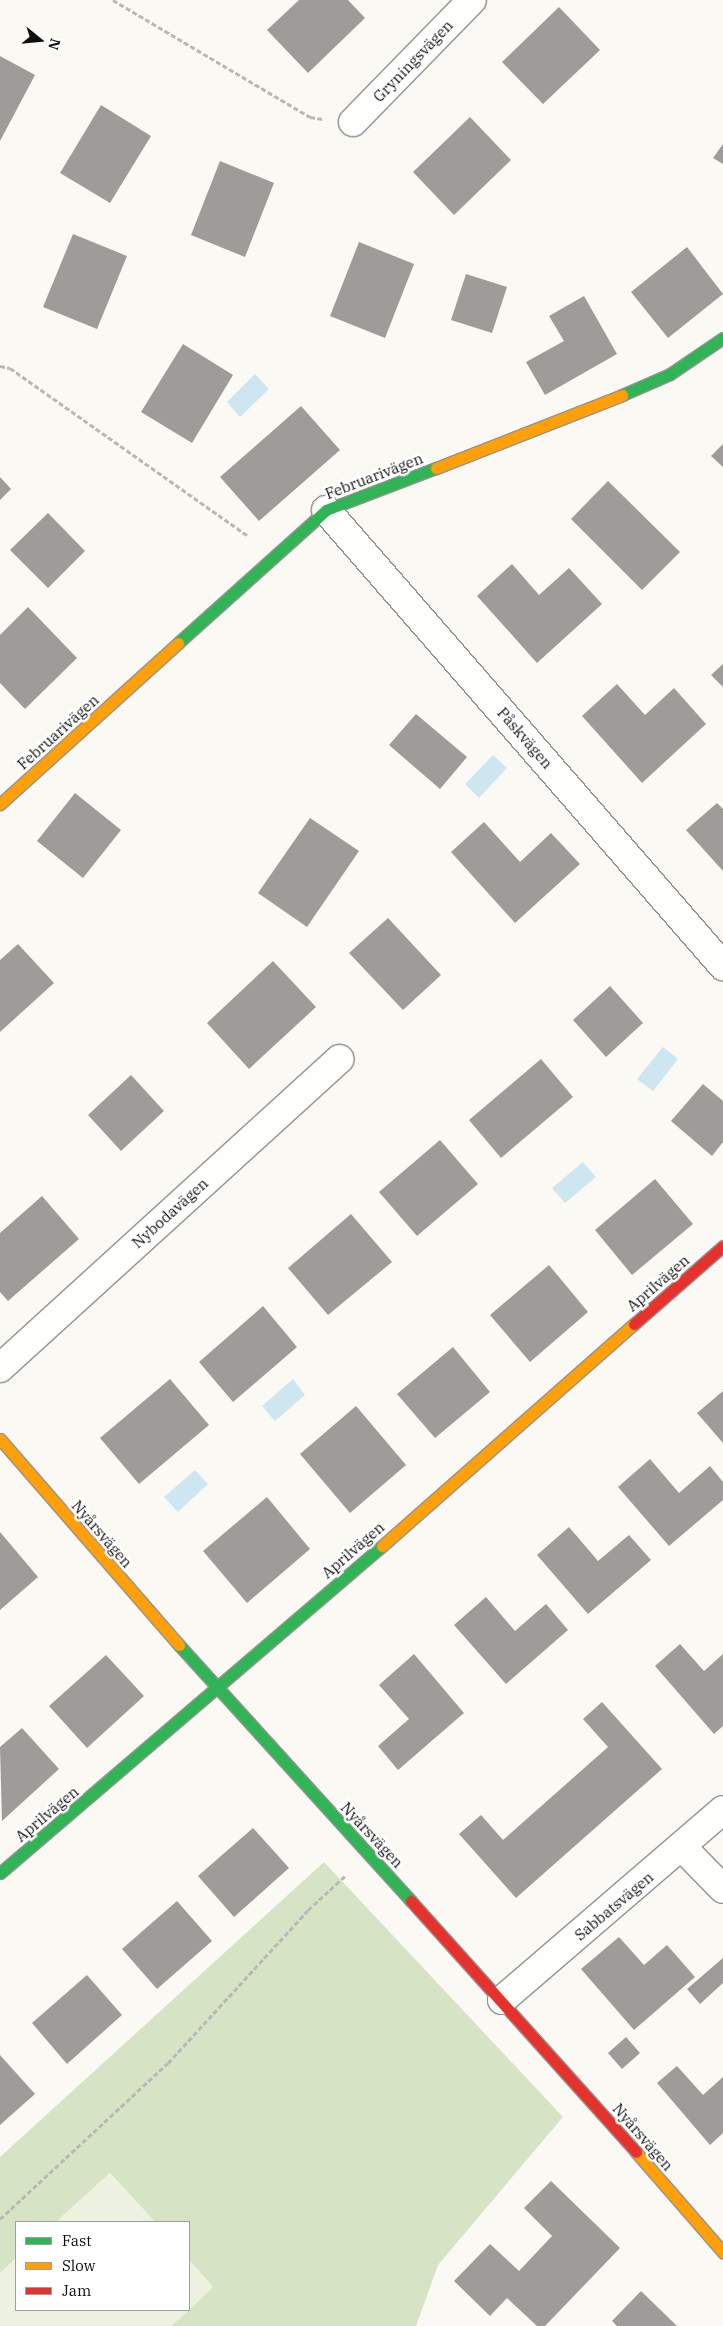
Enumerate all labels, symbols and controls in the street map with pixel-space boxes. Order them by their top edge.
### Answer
north arrow [15,15,65,65]
street label: Gryningsvägen [369,16,457,106]
text: N [44,36,65,52]
street label: Februarivägen [323,449,425,503]
street label: Februarivägen [14,691,102,773]
street label: Påskvägen [494,704,556,772]
street label: Nybodavägen [128,1174,212,1252]
street label: Aprilvägen [623,1251,693,1315]
street label: Nyårsvägen [68,1497,136,1571]
street label: Aprilvägen [318,1518,388,1582]
street label: Aprilvägen [12,1782,82,1846]
street label: Nyårsvägen [337,1798,407,1872]
street label: Sabbatsvägen [571,1868,657,1944]
street label: Nyårsvägen [609,2100,677,2174]
legend [15,2221,190,2311]
text: Fast [62,2231,92,2250]
text: Slow [62,2256,95,2275]
text: Jam [62,2281,91,2300]

